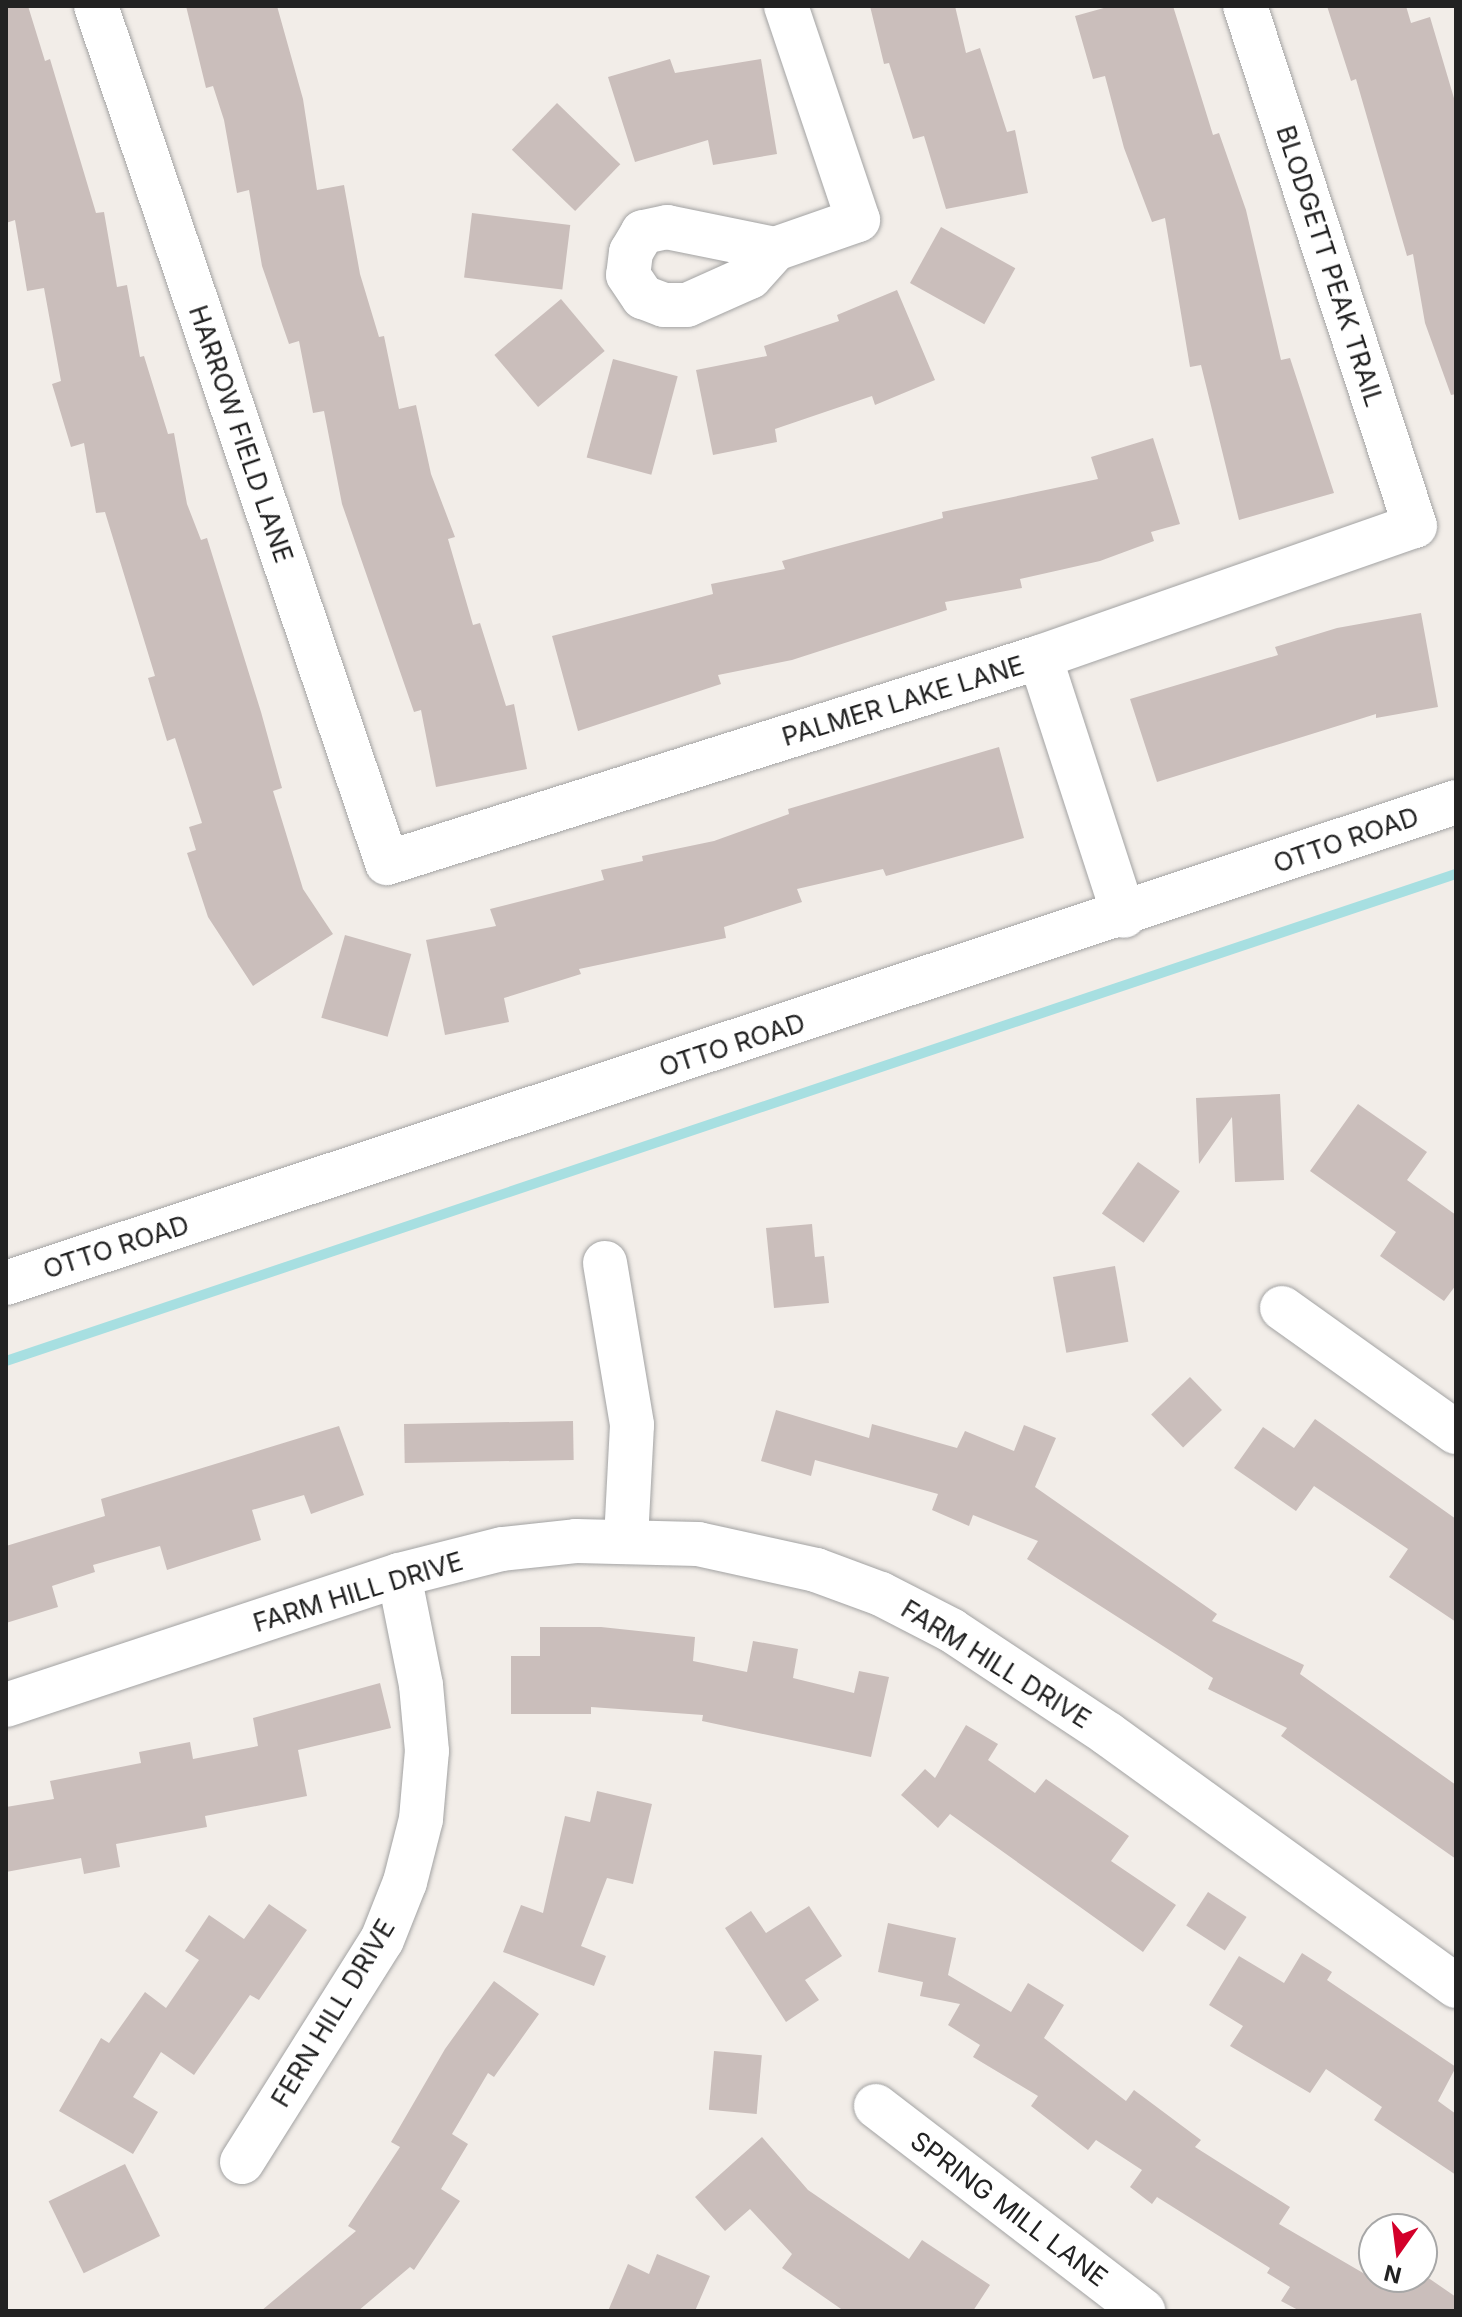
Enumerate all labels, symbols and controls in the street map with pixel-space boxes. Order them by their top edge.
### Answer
street label: BLODGETT PEAK TRAIL [1270,122,1390,410]
street label: HARROW FIELD LANE [182,301,300,567]
street label: PALMER LAKE LANE [778,649,1028,753]
street label: OTTO ROAD [1269,801,1423,879]
street label: OTTO ROAD [655,1007,809,1083]
street label: OTTO ROAD [39,1209,193,1285]
street label: FARM HILL DRIVE [249,1545,467,1639]
street label: FARM HILL DRIVE [895,1593,1097,1735]
street label: FERN HILL DRIVE [265,1913,401,2113]
street label: SPRING MILL LANE [904,2125,1114,2293]
north arrow [1358,2213,1438,2293]
text: N [1381,2260,1404,2289]

